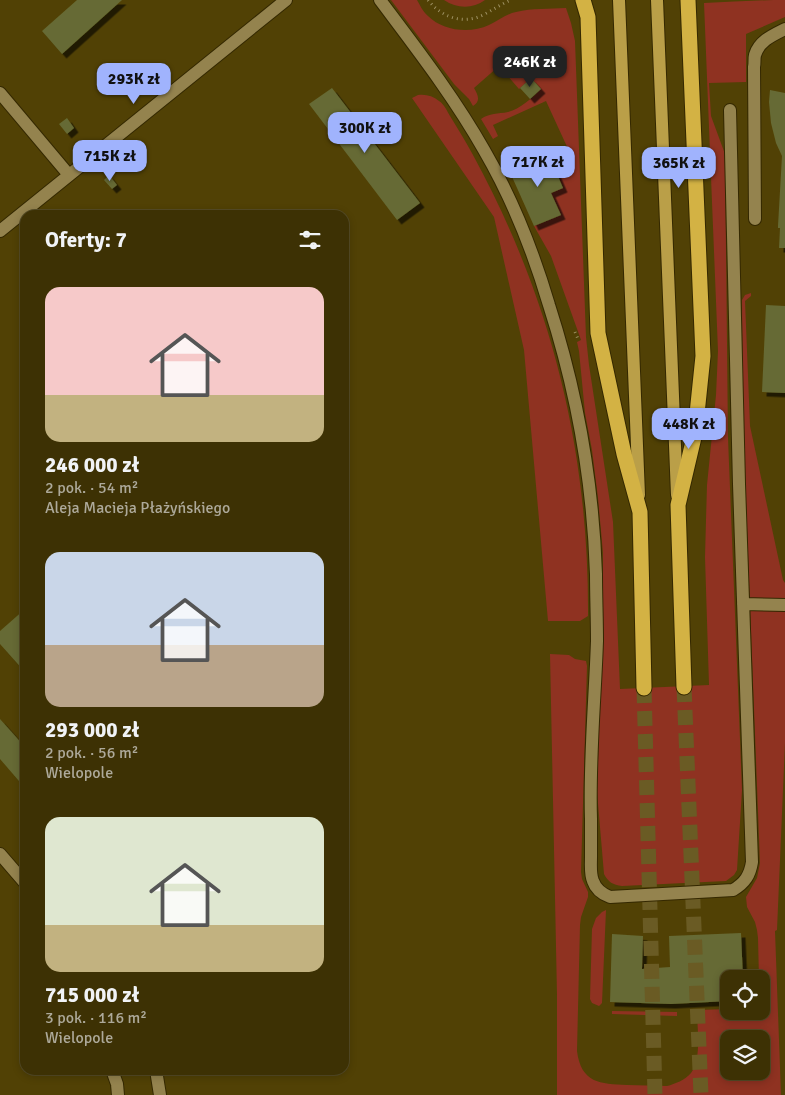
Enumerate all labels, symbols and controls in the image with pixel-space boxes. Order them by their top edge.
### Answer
pin: 246K zł [484,46,576,88]
text: 246K zł [504,52,556,72]
pin: 293K zł [88,62,180,105]
text: 293K zł [108,69,160,89]
pin: 300K zł [319,112,411,154]
text: 300K zł [339,118,391,138]
pin: 715K zł [64,140,156,182]
text: 715K zł [84,146,136,166]
pin: 717K zł [492,146,584,188]
pin: 365K zł [633,146,725,189]
text: 717K zł [512,152,564,172]
text: 365K zł [653,153,705,173]
icon: filters [296,226,324,254]
text: Oferty: 7 [45,227,127,253]
icon: home [140,320,230,410]
pin: 448K zł [643,408,735,450]
text: 448K zł [663,414,715,434]
text: 246 000 zł [45,452,139,478]
text: 2 pok. · 54 m² [45,478,138,498]
text: Aleja Macieja Płażyńskiego [45,498,230,518]
icon: home [140,585,230,675]
text: 293 000 zł [45,717,139,743]
text: 2 pok. · 56 m² [45,743,138,763]
text: Wielopole [45,763,113,783]
icon: home [140,850,230,940]
map controls [720,970,770,1080]
button: locate [720,970,770,1020]
text: 715 000 zł [45,982,139,1008]
text: 3 pok. · 116 m² [45,1008,147,1028]
text: Wielopole [45,1028,113,1048]
button: layers [720,1030,770,1080]

